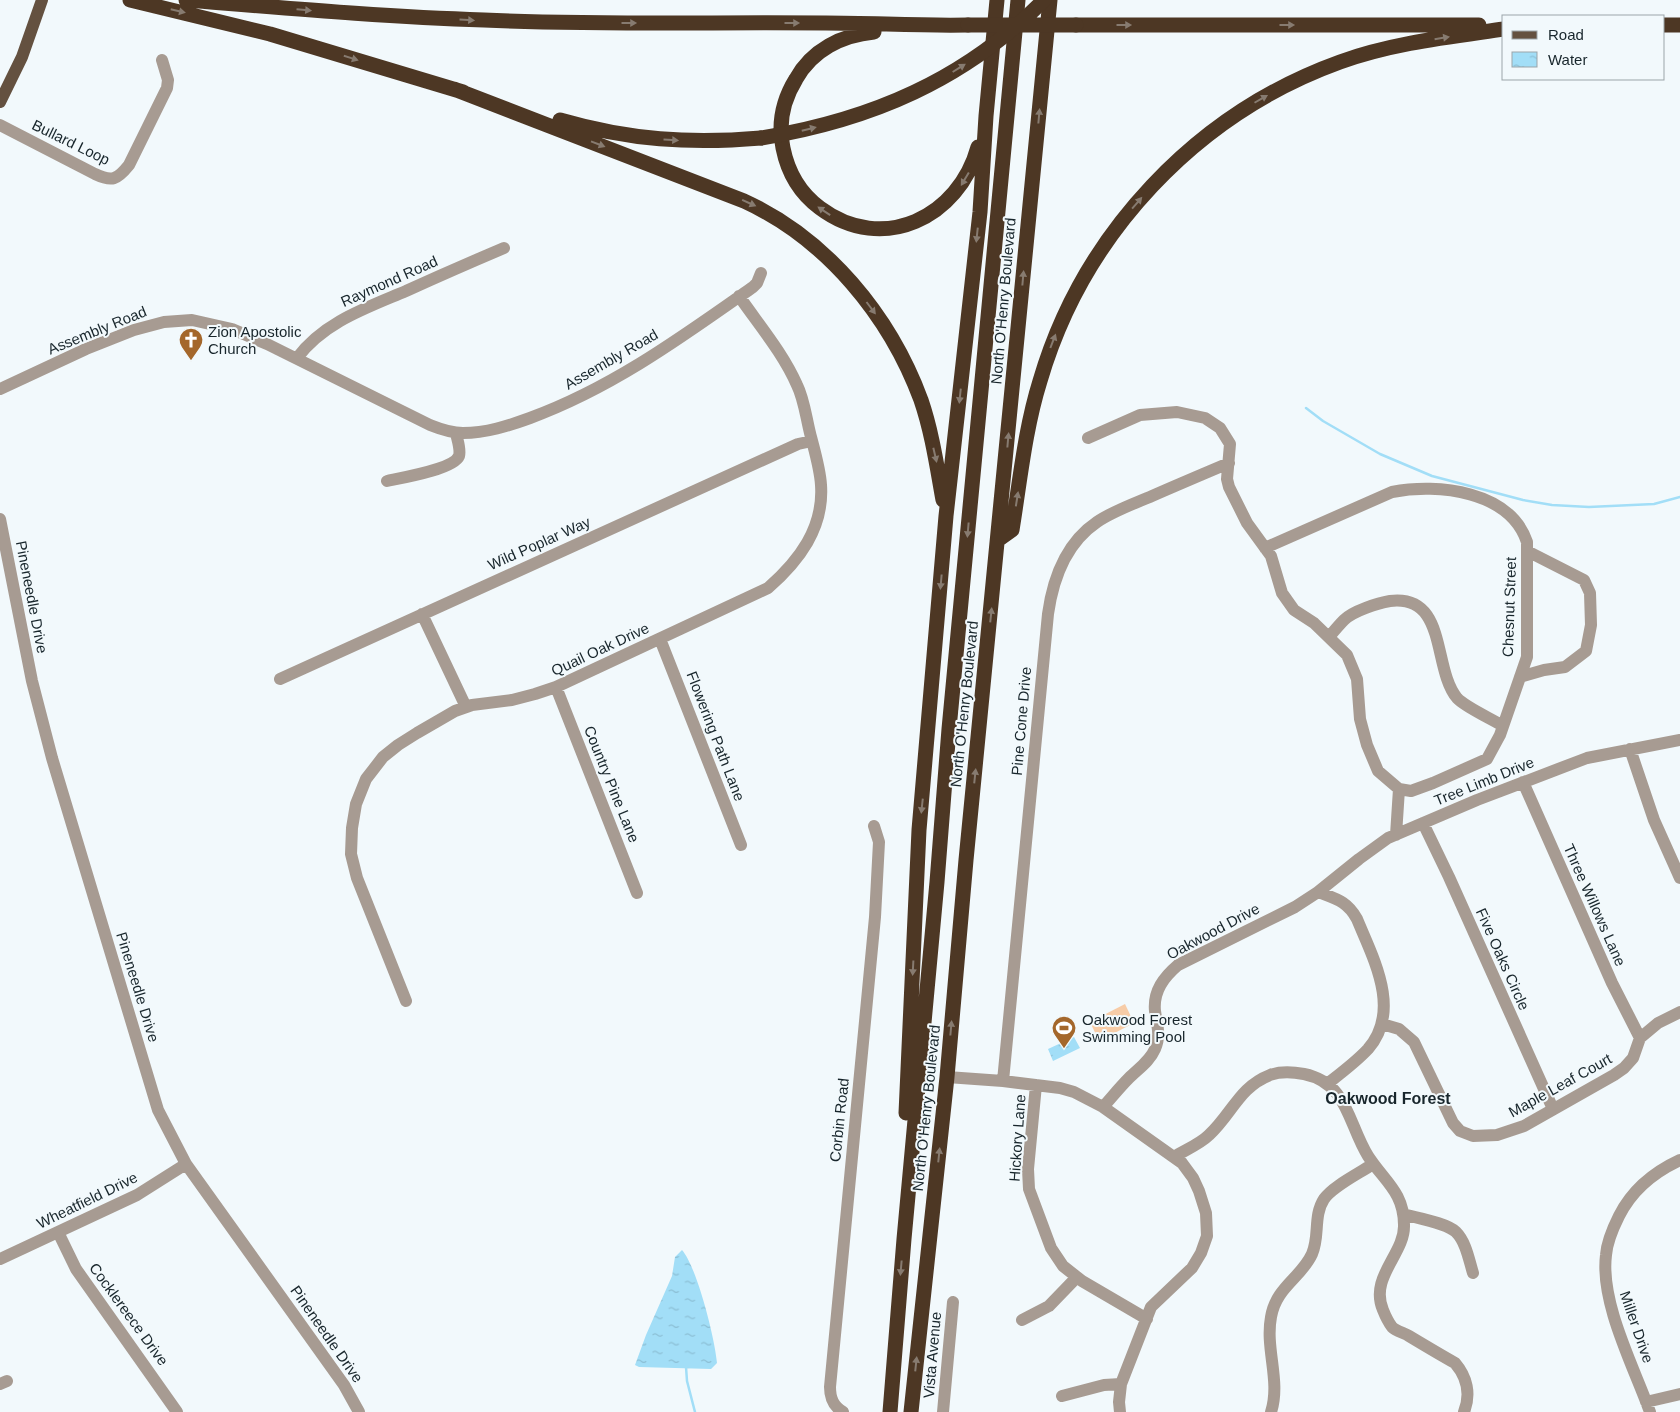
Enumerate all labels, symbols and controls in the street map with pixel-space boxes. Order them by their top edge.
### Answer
one-way arrow [297,6,313,14]
one-way arrow [170,7,185,15]
legend [1502,15,1665,80]
one-way arrow [459,16,475,24]
one-way arrow [621,19,637,27]
one-way arrow [784,19,800,27]
one-way arrow [1117,21,1133,29]
one-way arrow [1279,21,1295,29]
text: Road [1548,26,1584,43]
one-way arrow [1434,34,1450,42]
text: Water [1548,51,1587,68]
one-way arrow [344,55,359,63]
one-way arrow [952,63,965,73]
one-way arrow [1254,95,1267,104]
one-way arrow [1035,108,1043,124]
street label: Bullard Loop [29,116,113,168]
one-way arrow [802,125,817,133]
one-way arrow [663,137,679,145]
one-way arrow [590,141,605,148]
one-way arrow [960,172,969,185]
one-way arrow [1131,196,1142,209]
one-way arrow [742,199,756,207]
one-way arrow [818,206,831,216]
street label: North O'Henry Boulevard [987,217,1019,385]
one-way arrow [973,227,981,243]
street label: Raymond Road [338,252,440,310]
one-way arrow [1019,270,1027,286]
one-way arrow [865,301,876,314]
street label: Assembly Road [45,302,149,358]
place label: Zion Apostolic Church [208,323,302,357]
street label: Assembly Road [561,325,661,393]
church icon: Zion Apostolic Church [178,327,204,361]
one-way arrow [1050,334,1058,348]
one-way arrow [956,389,964,405]
one-way arrow [1004,431,1012,447]
one-way arrow [931,448,939,463]
one-way arrow [1014,491,1022,507]
street label: Wild Poplar Way [485,513,593,573]
one-way arrow [964,523,972,539]
street label: Pineneedle Drive [13,539,51,655]
street label: Chesnut Street [1499,556,1519,657]
one-way arrow [937,574,945,590]
one-way arrow [987,606,995,622]
street label: Quail Oak Drive [548,619,652,679]
street label: North O'Henry Boulevard [947,620,981,788]
street label: Pine Cone Drive [1008,666,1034,776]
street label: Flowering Path Lane [683,669,749,803]
street label: Country Pine Lane [581,723,643,845]
street label: Tree Limb Drive [1432,753,1536,809]
one-way arrow [971,768,979,784]
one-way arrow [918,798,926,814]
street label: Three Willows Lane [1560,841,1630,969]
street label: Oakwood Drive [1164,899,1262,963]
street label: Five Oaks Circle [1473,905,1533,1013]
street label: Pineneedle Drive [113,930,163,1044]
one-way arrow [908,960,916,976]
place label: Oakwood Forest Swimming Pool [1082,1011,1193,1045]
sports icon: Oakwood Forest Swimming Pool [1051,1015,1077,1049]
one-way arrow [948,1020,956,1036]
street label: North O'Henry Boulevard [909,1024,943,1192]
street label: Maple Leaf Court [1506,1049,1615,1120]
street label: Corbin Road [826,1077,852,1163]
district label: Oakwood Forest [1325,1090,1451,1107]
street label: Hickory Lane [1005,1094,1029,1182]
one-way arrow [935,1146,943,1162]
street label: Wheatfield Drive [34,1168,140,1232]
street label: Cocklereece Drive [86,1259,172,1369]
one-way arrow [897,1260,905,1276]
street label: Pineneedle Drive [287,1282,367,1386]
street label: Miller Drive [1617,1289,1657,1365]
street label: Vista Avenue [920,1311,944,1399]
one-way arrow [912,1355,920,1371]

